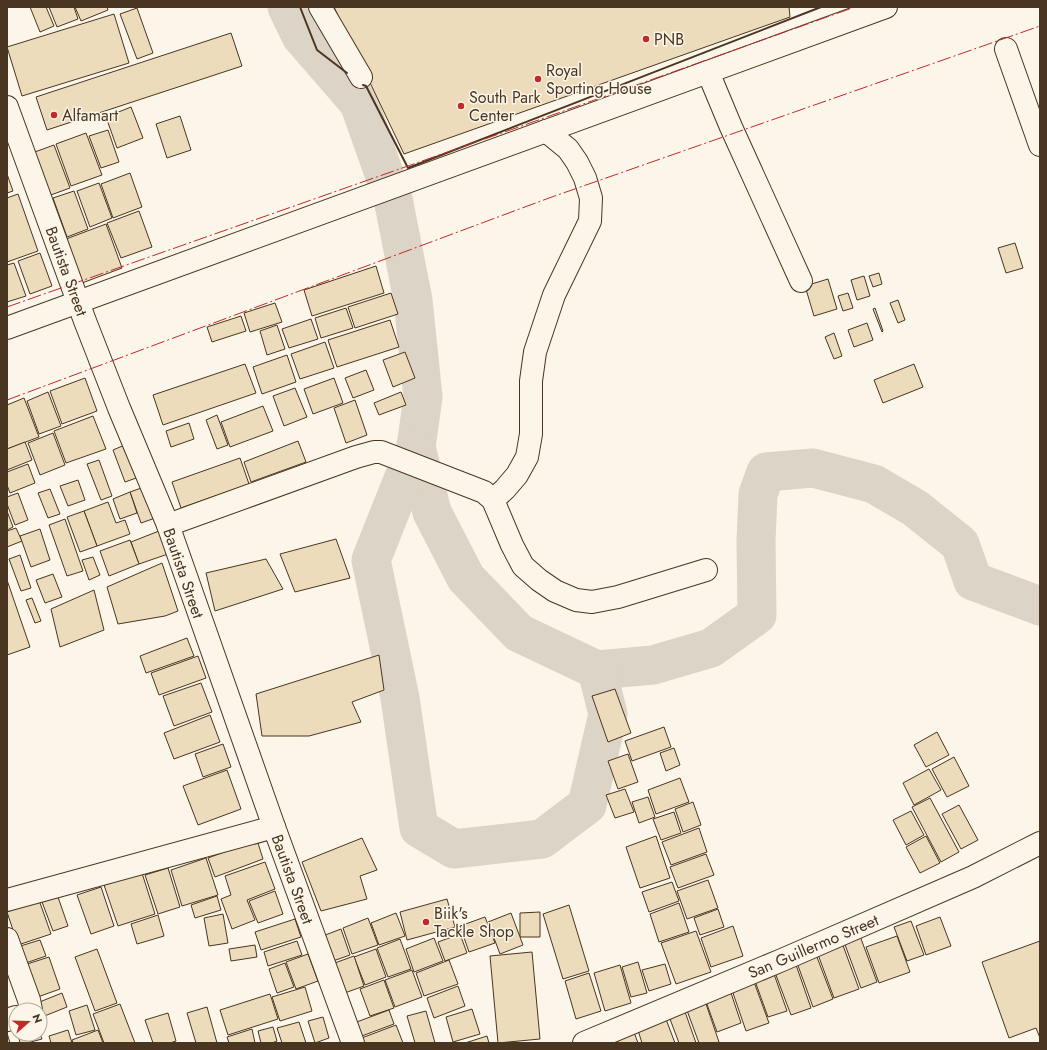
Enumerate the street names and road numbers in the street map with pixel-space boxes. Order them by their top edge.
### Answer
street label: Bautista Street [40,223,93,319]
street label: Bautista Street [157,525,210,621]
street label: Bautista Street [266,831,319,927]
street label: San Guillermo Street [744,908,882,984]

